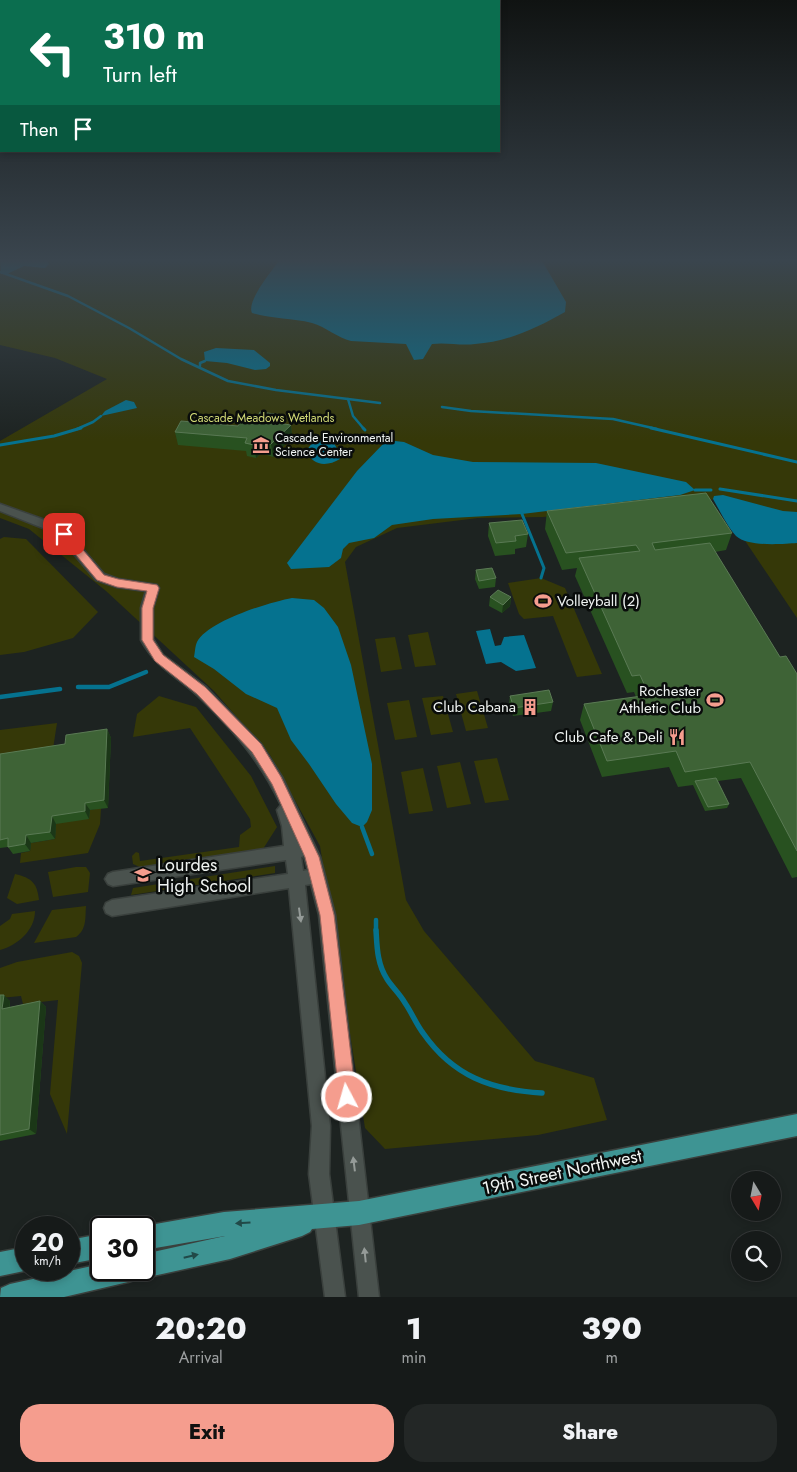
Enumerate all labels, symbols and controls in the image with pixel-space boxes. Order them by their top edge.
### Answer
text: 310 m [103,12,205,62]
icon: left [20,20,85,85]
text: Turn left [103,58,177,90]
icon: arrive [69,115,97,143]
text: Then [20,116,59,143]
park label: Cascade Meadows Wetlands [190,409,335,427]
place label: Cascade Environmental Science Center [275,429,393,461]
museum icon: Cascade Environmental Science Center [251,435,271,455]
pin [43,513,85,555]
icon: arrive [50,520,78,548]
place label: Volleyball (2) [557,590,640,612]
sports icon: Volleyball (2) [533,591,553,611]
place label: Rochester Athletic Club [619,680,702,719]
sports icon: Rochester Athletic Club [705,690,725,710]
place label: Club Cabana [433,696,516,718]
building icon: Club Cabana [520,697,540,717]
place label: Club Cafe & Deli [554,726,663,748]
restaurant icon: Club Cafe & Deli [667,727,687,747]
place label: Lourdes High School [157,852,251,899]
school or university icon: Lourdes High School [133,865,153,885]
one-way arrow [296,907,304,923]
position arrow [320,1070,372,1122]
street label: 19th Street Northwest [480,1142,645,1202]
one-way arrow [350,1156,358,1172]
north arrow [731,1171,781,1221]
map controls [731,1171,781,1281]
speed limit sign: 30 [90,1216,155,1281]
one-way arrow [234,1219,250,1227]
text: 20 [31,1224,64,1260]
button: search [731,1231,781,1281]
one-way arrow [361,1247,369,1263]
one-way arrow [184,1251,200,1259]
text: km/h [34,1252,61,1270]
text: 20:20 [155,1307,247,1350]
text: 1 [406,1307,422,1350]
text: 390 [581,1307,642,1350]
text: Arrival [179,1346,223,1369]
text: min [401,1346,427,1369]
text: m [606,1346,618,1369]
button: Exit [20,1404,394,1462]
button: Share [404,1404,777,1462]

